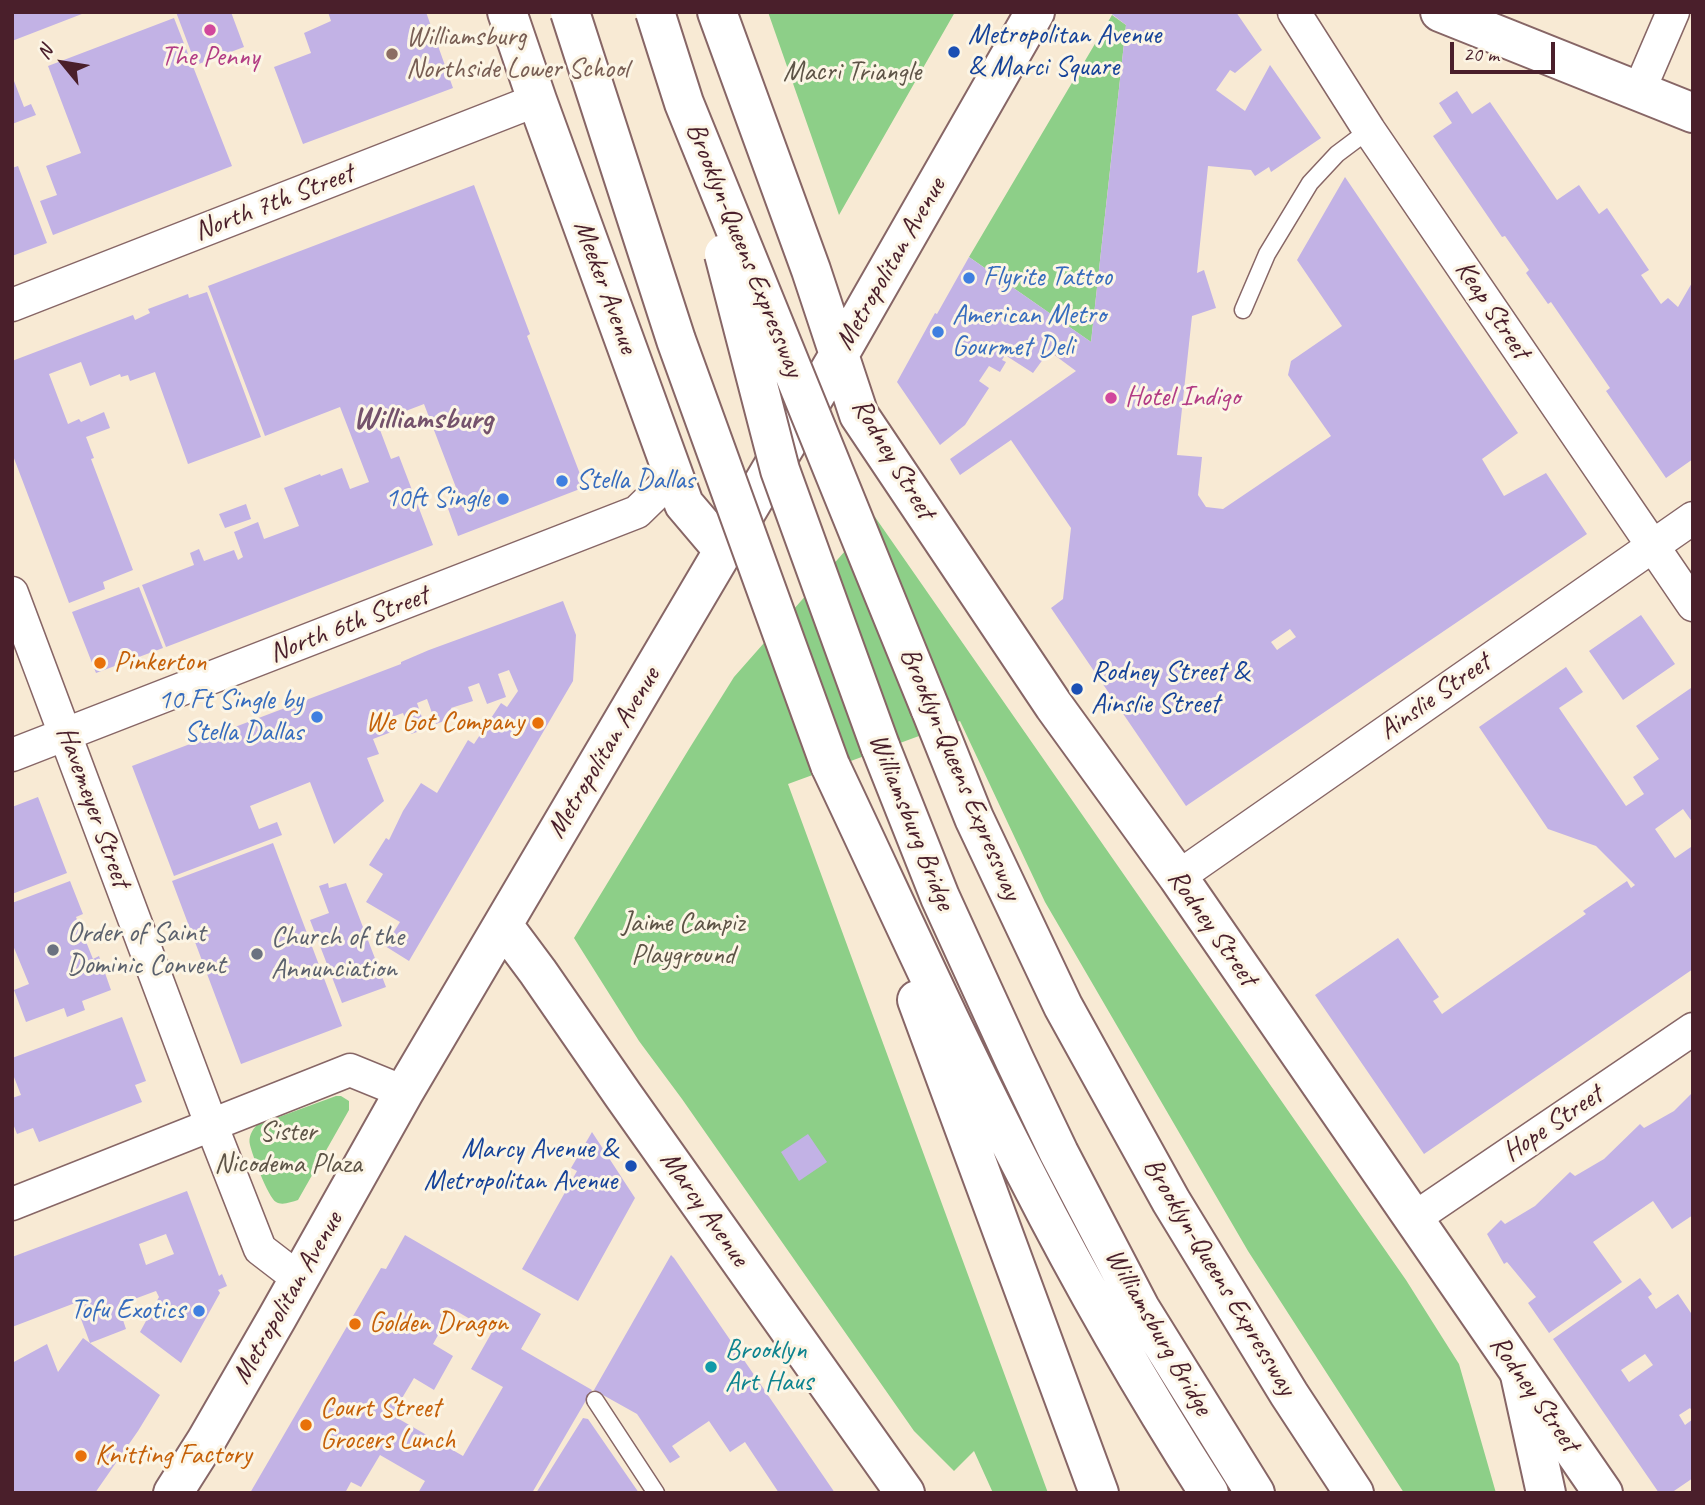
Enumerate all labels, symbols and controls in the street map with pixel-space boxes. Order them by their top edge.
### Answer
place label: Metropolitan Avenue & Marci Square [968,19,1161,85]
place label: Williamsburg Northside Lower School [406,21,629,87]
marker: The Penny [202,22,218,38]
north arrow [28,28,98,98]
scale bar [1453,28,1558,72]
text: N [31,41,58,64]
place label: The Penny [161,41,259,75]
text: 20 m [1463,41,1499,67]
marker: Metropolitan Avenue & Marci Square [946,44,962,60]
marker: Williamsburg Northside Lower School [384,46,400,62]
park label: Macri Triangle [783,56,921,90]
street label: Brooklyn-Queens Expressway [678,118,810,382]
street label: North 7th Street [190,157,358,249]
street label: Metropolitan Avenue [828,172,954,356]
street label: Meeker Avenue [565,216,645,358]
street label: Keap Street [1447,254,1537,366]
place label: Flyrite Tattoo [983,261,1112,295]
marker: Flyrite Tattoo [961,270,977,286]
place label: American Metro Gourmet Deli [952,299,1106,365]
marker: American Metro Gourmet Deli [930,324,946,340]
place label: Hotel Indigo [1125,381,1240,415]
marker: Hotel Indigo [1103,390,1119,406]
street label: Rodney Street [844,393,942,525]
district label: Williamsburg [353,401,493,439]
place label: Stella Dallas [576,464,695,498]
marker: Stella Dallas [554,473,570,489]
place label: 10ft Single [385,482,489,516]
marker: 10ft Single [495,491,511,507]
street label: North 6th Street [265,579,433,671]
street label: Brooklyn-Queens Expressway [892,643,1028,905]
place label: Pinkerton [114,646,206,680]
street label: Ainslie Street [1373,646,1497,748]
marker: Pinkerton [92,655,108,671]
place label: Rodney Street & Ainslie Street [1091,656,1248,722]
street label: Metropolitan Avenue [540,662,668,844]
marker: Rodney Street & Ainslie Street [1069,681,1085,697]
place label: 10 Ft Single by Stella Dallas [158,684,303,750]
place label: We Got Company [365,706,524,740]
marker: 10 Ft Single by Stella Dallas [309,709,325,725]
marker: We Got Company [530,715,546,731]
street label: Havemeyer Street [48,722,138,892]
street label: Williamsburg Bridge [860,729,962,915]
street label: Rodney Street [1160,863,1264,993]
park label: Jaime Campiz Playground [621,907,745,973]
place label: Order of Saint Dominic Convent [67,917,225,983]
place label: Church of the Annunciation [271,921,404,987]
marker: Order of Saint Dominic Convent [45,942,61,958]
marker: Church of the Annunciation [249,946,265,962]
street label: Hope Street [1497,1078,1609,1170]
park label: Sister Nicodema Plaza [214,1116,362,1182]
place label: Marcy Avenue & Metropolitan Avenue [424,1133,617,1199]
street label: Marcy Avenue [652,1145,756,1273]
street label: Brooklyn-Queens Expressway [1135,1152,1303,1402]
marker: Marcy Avenue & Metropolitan Avenue [623,1158,639,1174]
street label: Metropolitan Avenue [225,1206,351,1390]
street label: Williamsburg Bridge [1097,1243,1219,1421]
place label: Tofu Exotics [70,1294,185,1328]
marker: Tofu Exotics [191,1303,207,1319]
place label: Golden Dragon [369,1307,508,1341]
marker: Golden Dragon [347,1316,363,1332]
street label: Rodney Street [1482,1329,1586,1459]
place label: Brooklyn Art Haus [725,1334,813,1400]
marker: Brooklyn Art Haus [703,1359,719,1375]
place label: Court Street Grocers Lunch [320,1392,455,1458]
marker: Court Street Grocers Lunch [298,1417,314,1433]
place label: Knitting Factory [95,1439,252,1473]
marker: Knitting Factory [73,1448,89,1464]

